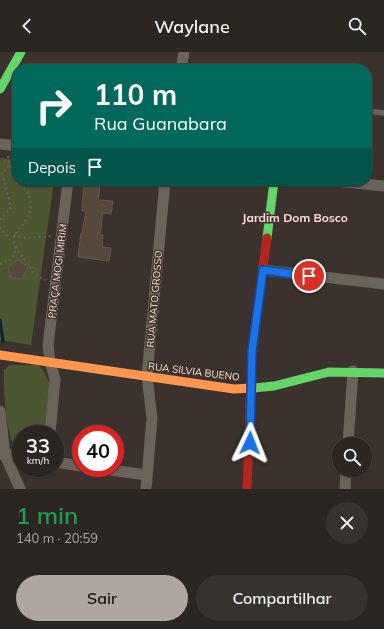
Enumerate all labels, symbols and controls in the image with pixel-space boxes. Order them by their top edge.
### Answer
icon: back [16,15,38,37]
text: Waylane [154,15,230,38]
icon: search [346,15,368,37]
text: 110 m [94,77,177,112]
icon: right [28,80,80,132]
text: Rua Guanabara [94,112,227,135]
icon: arrive [84,156,106,178]
text: Depois [28,158,76,177]
district label: Jardim Dom Bosco [242,210,348,225]
street label: PRAÇA MOGI MIRIM [45,223,70,319]
street label: RUA MATO GROSSO [144,250,165,348]
pin [292,259,326,293]
icon: arrive [298,265,320,287]
street label: RUA SILVIA BUENO [147,359,241,384]
position arrow [229,422,271,464]
speed limit sign: 40 [72,425,124,477]
text: 33 [26,433,50,458]
map controls [332,437,372,477]
button: search [332,437,372,477]
text: km/h [27,454,49,467]
text: 1 min [16,500,78,530]
button: close [326,502,368,544]
text: 140 m · 20:59 [16,530,98,546]
button: Sair [16,575,188,621]
button: Compartilhar [196,575,368,621]

